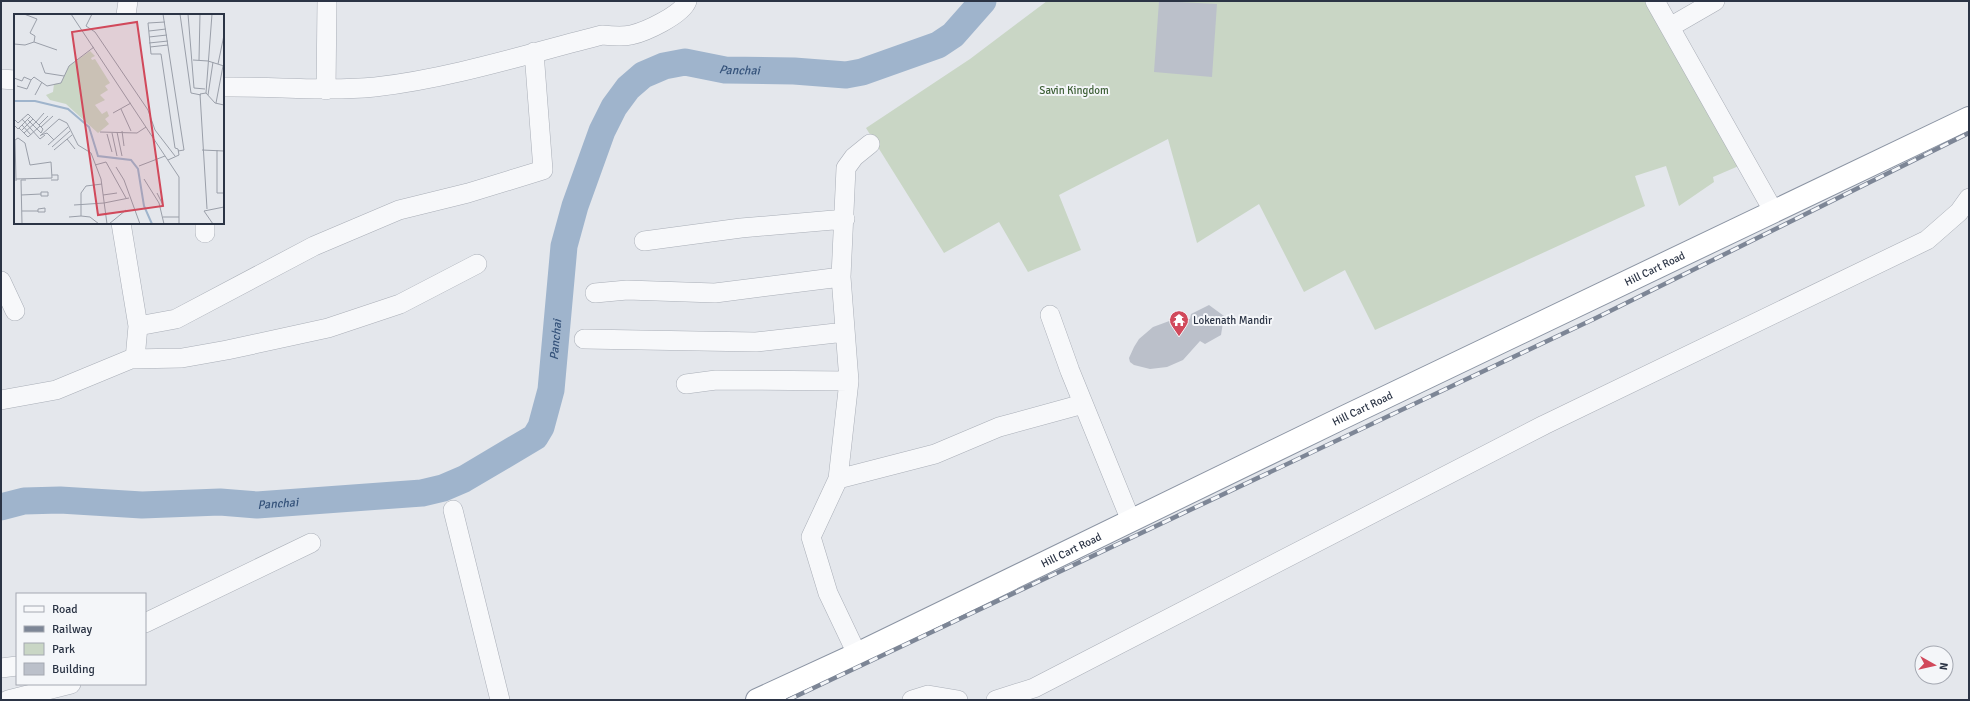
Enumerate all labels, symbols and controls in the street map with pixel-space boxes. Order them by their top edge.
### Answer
inset map [14,14,224,224]
water label: Panchai [718,62,762,79]
park label: Savin Kingdom [1039,84,1109,97]
street label: Hill Cart Road [1622,249,1687,289]
temple icon: Lokenath Mandir [1168,309,1190,337]
place label: Lokenath Mandir [1193,314,1272,327]
water label: Panchai [547,317,566,361]
street label: Hill Cart Road [1330,389,1395,429]
water label: Panchai [257,495,300,513]
street label: Hill Cart Road [1039,530,1104,571]
legend [16,593,146,685]
text: Road [52,602,78,617]
text: Railway [52,622,92,637]
text: Park [52,642,75,657]
north arrow [1914,645,1954,685]
text: Building [52,662,95,677]
text: N [1936,662,1950,671]

